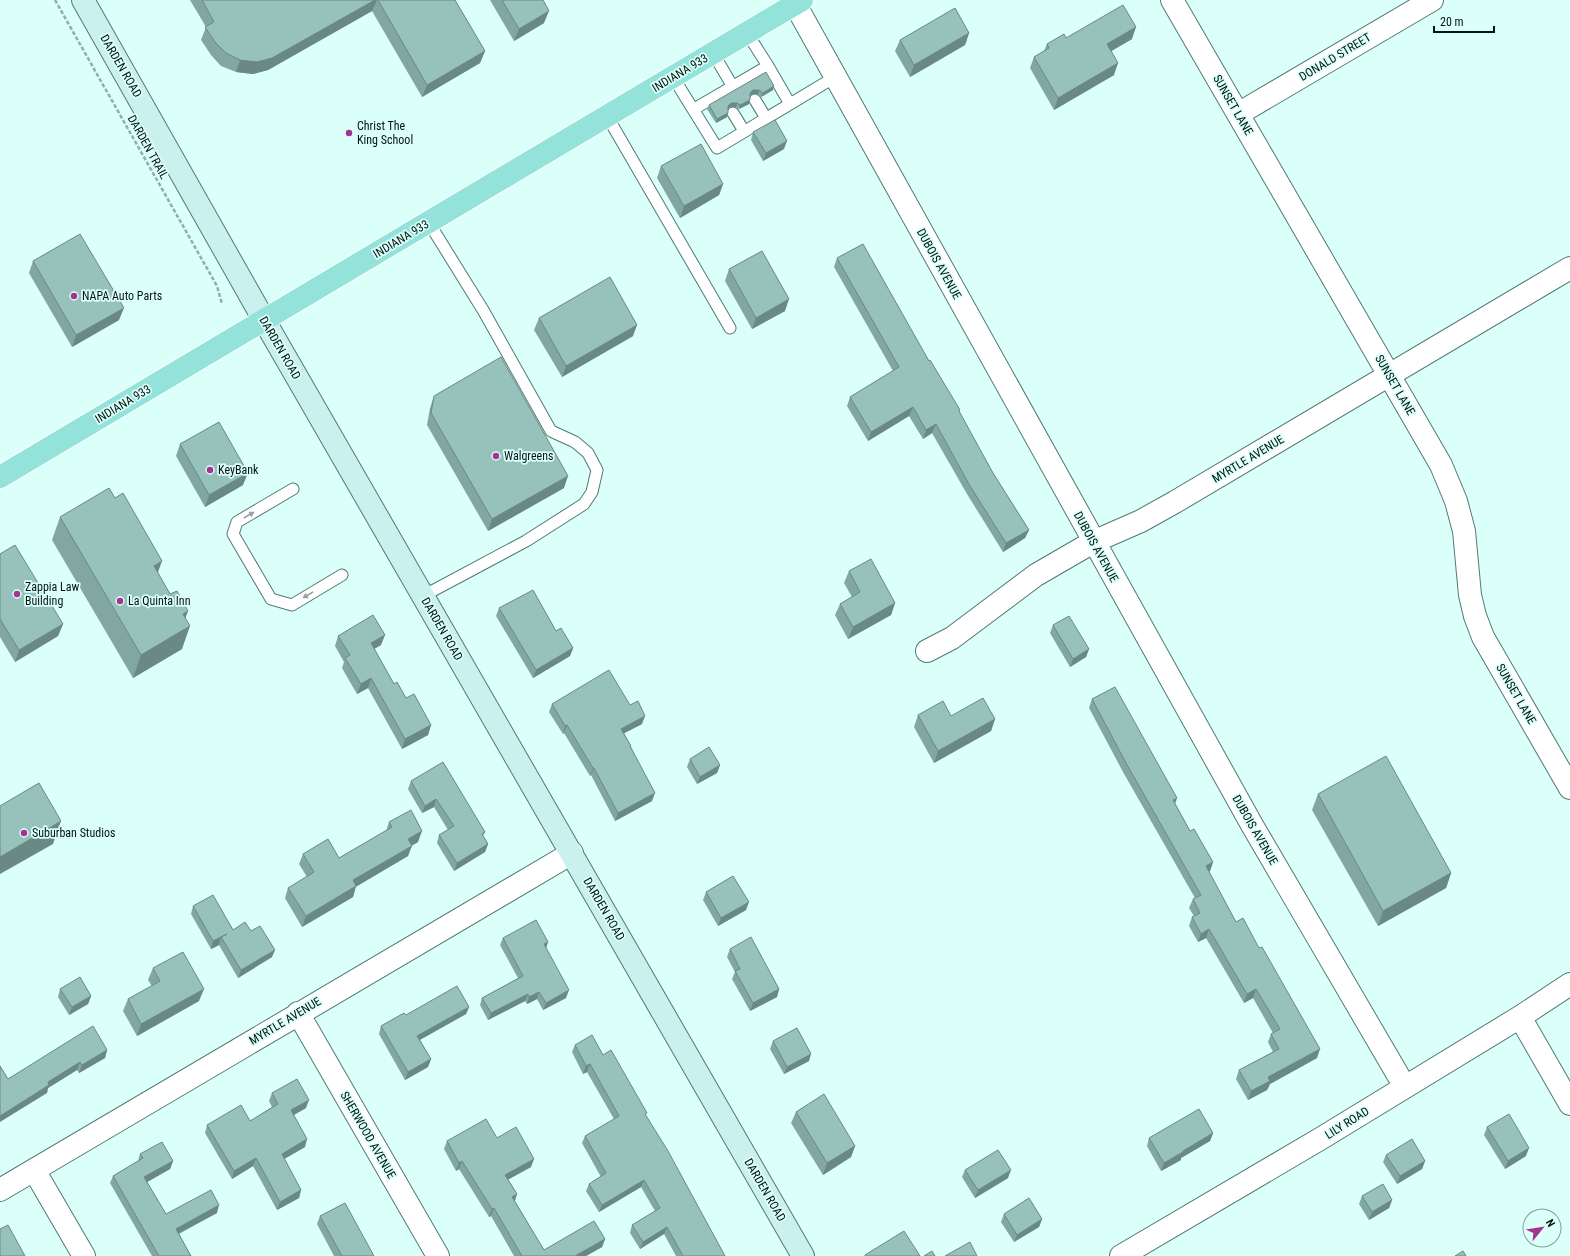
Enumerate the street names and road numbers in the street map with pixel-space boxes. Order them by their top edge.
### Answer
street label: DONALD STREET [1297,30,1373,84]
street label: DARDEN ROAD [97,32,145,100]
street label: INDIANA 933 [650,51,710,95]
street label: SUNSET LANE [1210,72,1256,138]
street label: DARDEN TRAIL [125,113,171,182]
street label: INDIANA 933 [371,217,431,261]
street label: DUBOIS AVENUE [914,226,964,302]
street label: DARDEN ROAD [256,314,304,382]
street label: SUNSET LANE [1372,352,1418,418]
street label: INDIANA 933 [93,382,153,426]
street label: MYRTLE AVENUE [1210,432,1286,486]
street label: DUBOIS AVENUE [1071,509,1121,585]
street label: DARDEN ROAD [418,595,466,663]
street label: SUNSET LANE [1493,661,1539,727]
street label: DUBOIS AVENUE [1229,792,1281,868]
street label: DARDEN ROAD [580,875,628,943]
street label: MYRTLE AVENUE [247,994,323,1048]
street label: SHERWOOD AVENUE [337,1089,399,1181]
street label: LILY ROAD [1322,1104,1372,1142]
street label: DARDEN ROAD [741,1156,789,1224]

